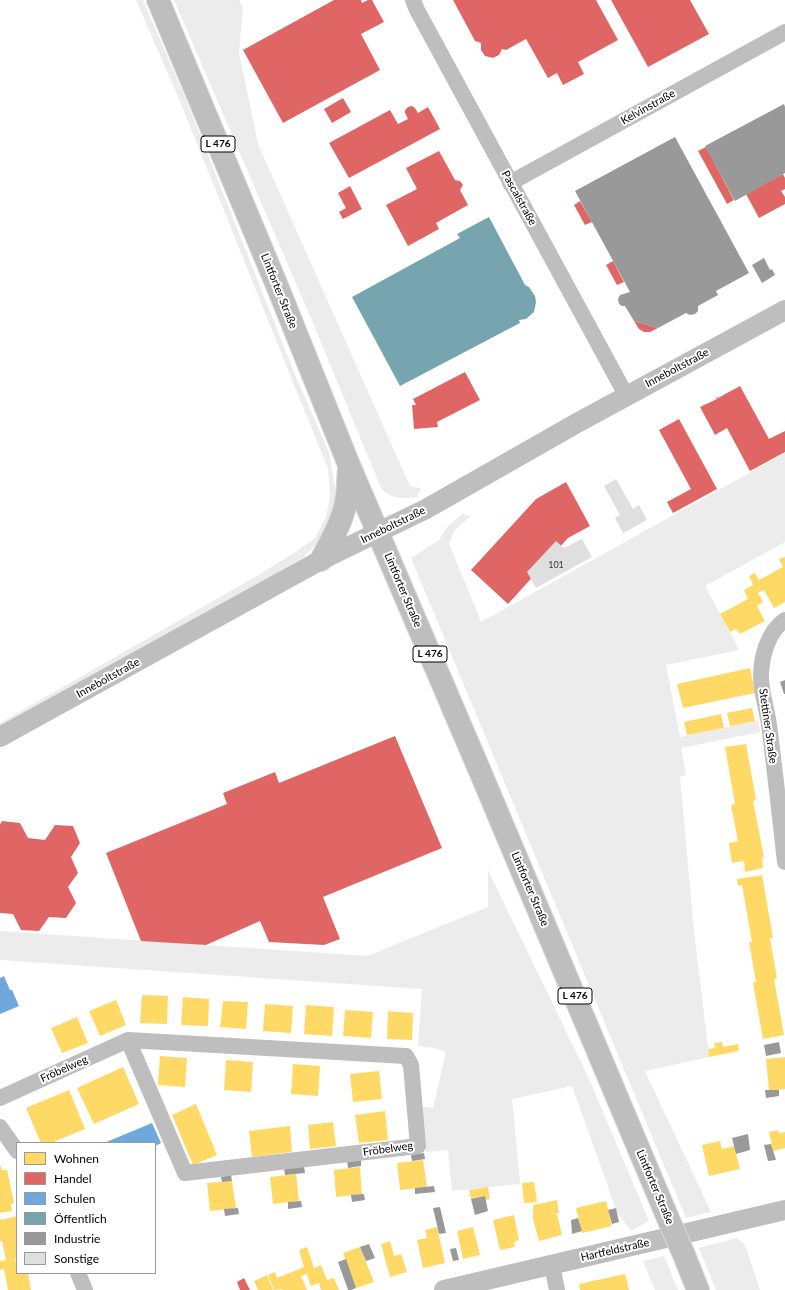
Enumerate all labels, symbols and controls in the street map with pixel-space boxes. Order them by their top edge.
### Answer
street label: Kelvinstraße [619,87,677,127]
road number: L 476 [201,136,235,152]
street label: Pascalstraße [499,168,539,228]
street label: Lintforter Straße [258,252,300,330]
street label: Inneboltstraße [643,346,711,390]
street label: Inneboltstraße [359,504,427,546]
street label: Lintforter Straße [381,551,425,629]
house number: 101 [548,560,564,570]
road number: L 476 [413,646,447,662]
street label: Inneboltstraße [74,655,142,701]
street label: Stettiner Straße [756,688,780,764]
street label: Lintforter Straße [508,850,552,928]
road number: L 476 [558,988,592,1004]
street label: Fröbelweg [38,1053,90,1085]
street label: Fröbelweg [362,1139,414,1159]
legend [16,1142,156,1274]
street label: Lintforter Straße [633,1148,677,1226]
text: Wohnen [54,1151,99,1166]
text: Handel [54,1171,92,1186]
text: Schulen [54,1191,95,1206]
text: Öffentlich [54,1211,107,1226]
text: Industrie [54,1231,100,1246]
street label: Hartfeldstraße [579,1236,651,1264]
text: Sonstige [54,1251,99,1266]

